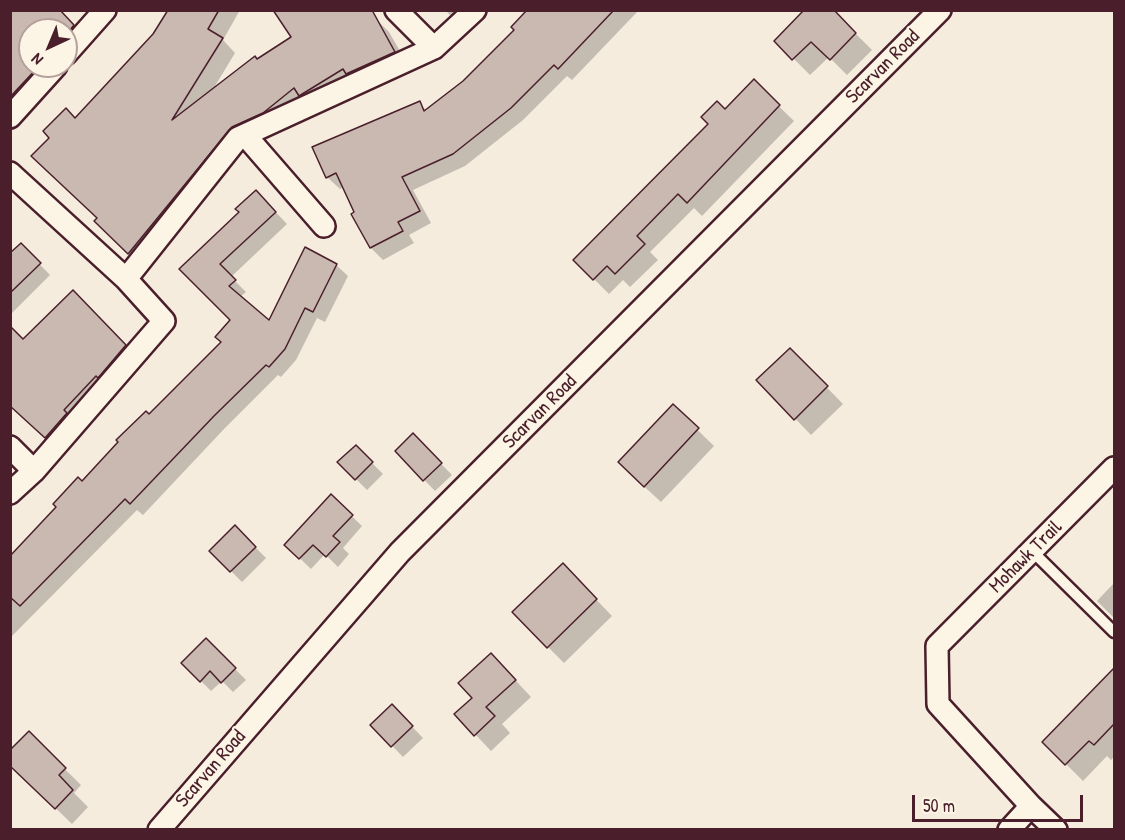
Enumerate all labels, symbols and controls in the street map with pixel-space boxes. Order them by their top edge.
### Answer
north arrow [18,18,78,78]
street label: Scarvan Road [841,25,925,109]
text: N [26,49,48,70]
street label: Scarvan Road [498,370,582,454]
street label: Mohawk Trail [985,516,1067,598]
street label: Scarvan Road [171,725,251,813]
scale bar [915,783,1086,821]
text: 50 m [923,793,955,818]

